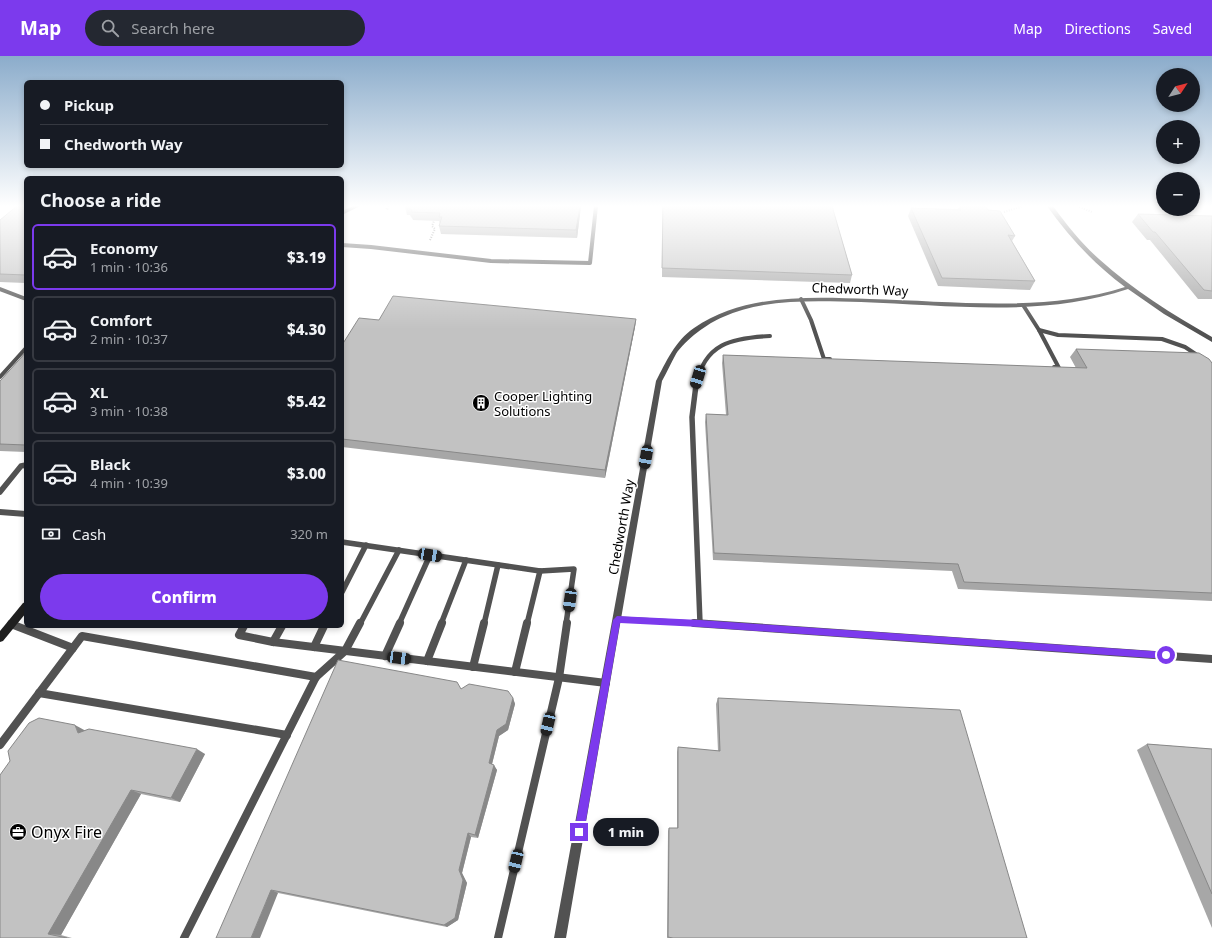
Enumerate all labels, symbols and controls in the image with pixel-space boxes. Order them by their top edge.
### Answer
search box [85,10,365,46]
text: Map [20,15,61,41]
icon: search [99,17,121,39]
text: Search here [131,18,215,38]
text: Map [1013,19,1042,38]
text: Directions [1064,19,1131,38]
text: Saved [1153,19,1192,38]
north arrow [1156,68,1200,112]
map controls [1156,68,1200,216]
text: Pickup [64,95,114,115]
button: + [1156,120,1200,164]
text: Chedworth Way [64,134,183,154]
button: − [1156,172,1200,216]
text: Choose a ride [40,188,161,212]
text: Economy [90,238,158,258]
icon: car [42,239,78,275]
text: $3.19 [287,247,326,267]
text: 1 min · 10:36 [90,258,168,276]
street label: Chedworth Way [811,278,909,300]
text: Comfort [90,310,152,330]
icon: car [42,311,78,347]
text: $4.30 [287,319,326,339]
text: 2 min · 10:37 [90,330,168,348]
car [689,364,707,390]
text: XL [90,382,108,402]
icon: car [42,383,78,419]
place label: Cooper Lighting Solutions [494,387,592,420]
text: $5.42 [287,391,326,411]
building icon: Cooper Lighting Solutions [471,393,491,413]
text: 3 min · 10:38 [90,402,168,420]
car [638,444,654,470]
text: Black [90,454,130,474]
icon: car [42,455,78,491]
text: $3.00 [287,463,326,483]
text: 4 min · 10:39 [90,474,168,492]
street label: Chedworth Way [604,477,638,576]
icon: cash [40,523,62,545]
text: Cash [72,524,106,544]
text: 320 m [290,525,328,543]
car [417,547,443,563]
button: Confirm [40,574,328,620]
car [562,587,578,613]
route start [1157,646,1175,664]
car [386,651,412,665]
car [539,711,557,737]
callout: 1 min [593,818,659,846]
place label: Onyx Fire [31,821,102,843]
office icon: Onyx Fire [8,822,28,842]
route end [570,823,588,841]
text: 1 min [608,823,644,841]
car [507,848,525,874]

